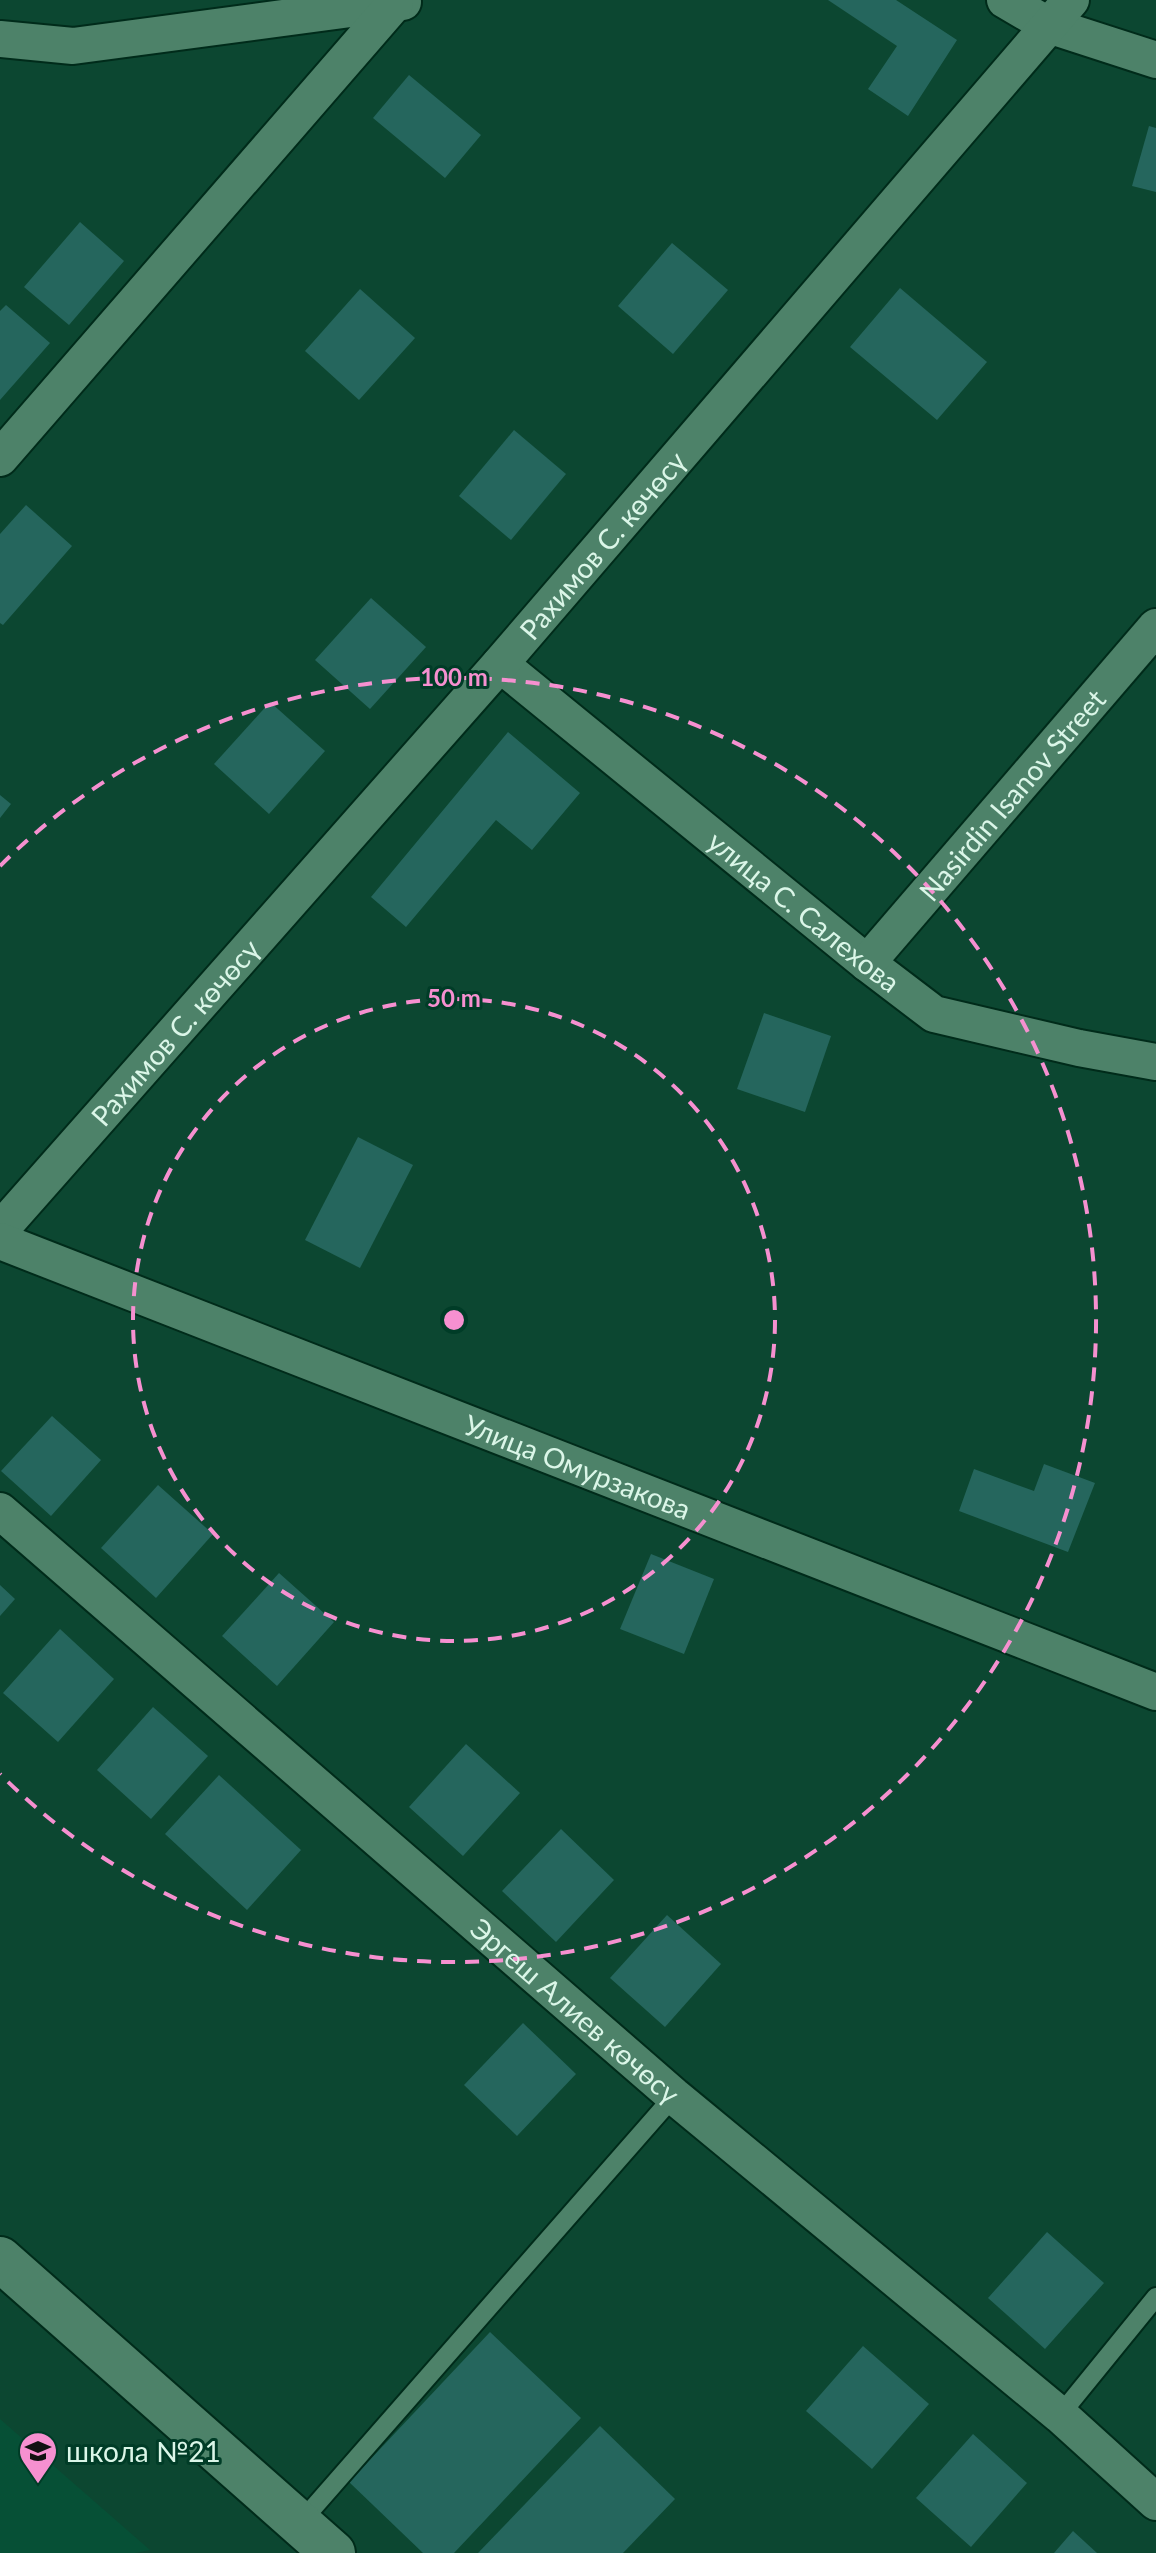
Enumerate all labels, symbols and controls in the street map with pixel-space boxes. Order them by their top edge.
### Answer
street label: Рахимов С. көчөсү [512,444,693,646]
text: 100 m [420,662,488,691]
street label: Nasirdin Isanov Street [912,682,1112,907]
street label: улица С. Салехова [701,824,907,999]
street label: Рахимов С. көчөсү [83,931,267,1132]
text: 50 m [427,983,481,1012]
centre of rings [440,1306,468,1334]
street label: Улица Омурзакова [460,1407,696,1526]
street label: Эргеш Алиев көчөсү [464,1911,687,2111]
school or university icon: школа №21 [17,2430,59,2485]
place label: школа №21 [66,2434,221,2468]

